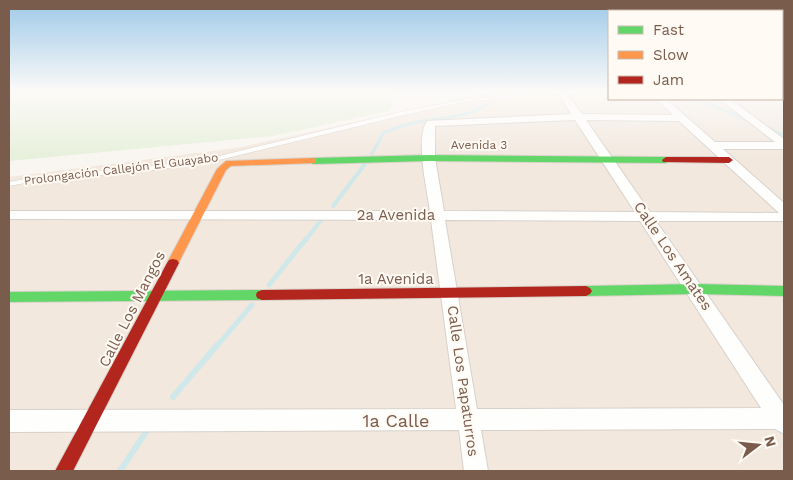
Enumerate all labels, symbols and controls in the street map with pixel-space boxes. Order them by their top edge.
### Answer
legend [608,10,783,100]
text: Fast [653,21,685,39]
text: Slow [653,46,689,64]
text: Jam [653,71,684,89]
street label: Avenida 3 [451,138,507,152]
street label: Prolongación Callejón El Guayabo [23,150,219,188]
street label: Calle Los Amates [630,198,716,314]
street label: 2a Avenida [357,206,436,224]
street label: Calle Los Mangos [95,248,169,370]
street label: 1a Avenida [358,270,434,288]
street label: Calle Los Papaturros [443,304,483,458]
street label: 1a Calle [363,410,429,431]
north arrow [733,420,783,470]
text: N [761,434,780,449]

